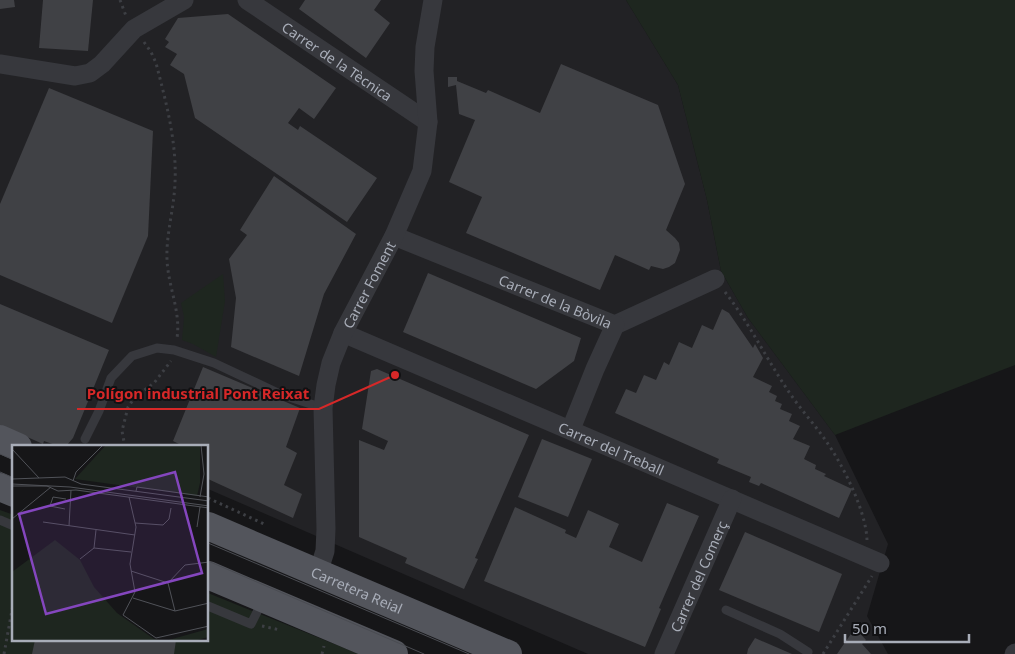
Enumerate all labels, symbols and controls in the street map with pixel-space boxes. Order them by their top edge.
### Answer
street label: Carrer de la Tècnica [279,17,396,105]
street label: Carrer Foment [338,238,399,331]
street label: Carrer de la Bòvila [496,270,615,332]
callout: Polígon industrial Pont Reixat [77,379,319,409]
text: Polígon industrial Pont Reixat [87,383,310,403]
street label: Carrer del Treball [556,417,667,479]
inset map [12,445,209,642]
street label: Carrer del Comerç [665,517,731,635]
street label: Carretera Reial [308,562,406,617]
scale bar [845,612,969,644]
text: 50 m [852,618,887,638]

